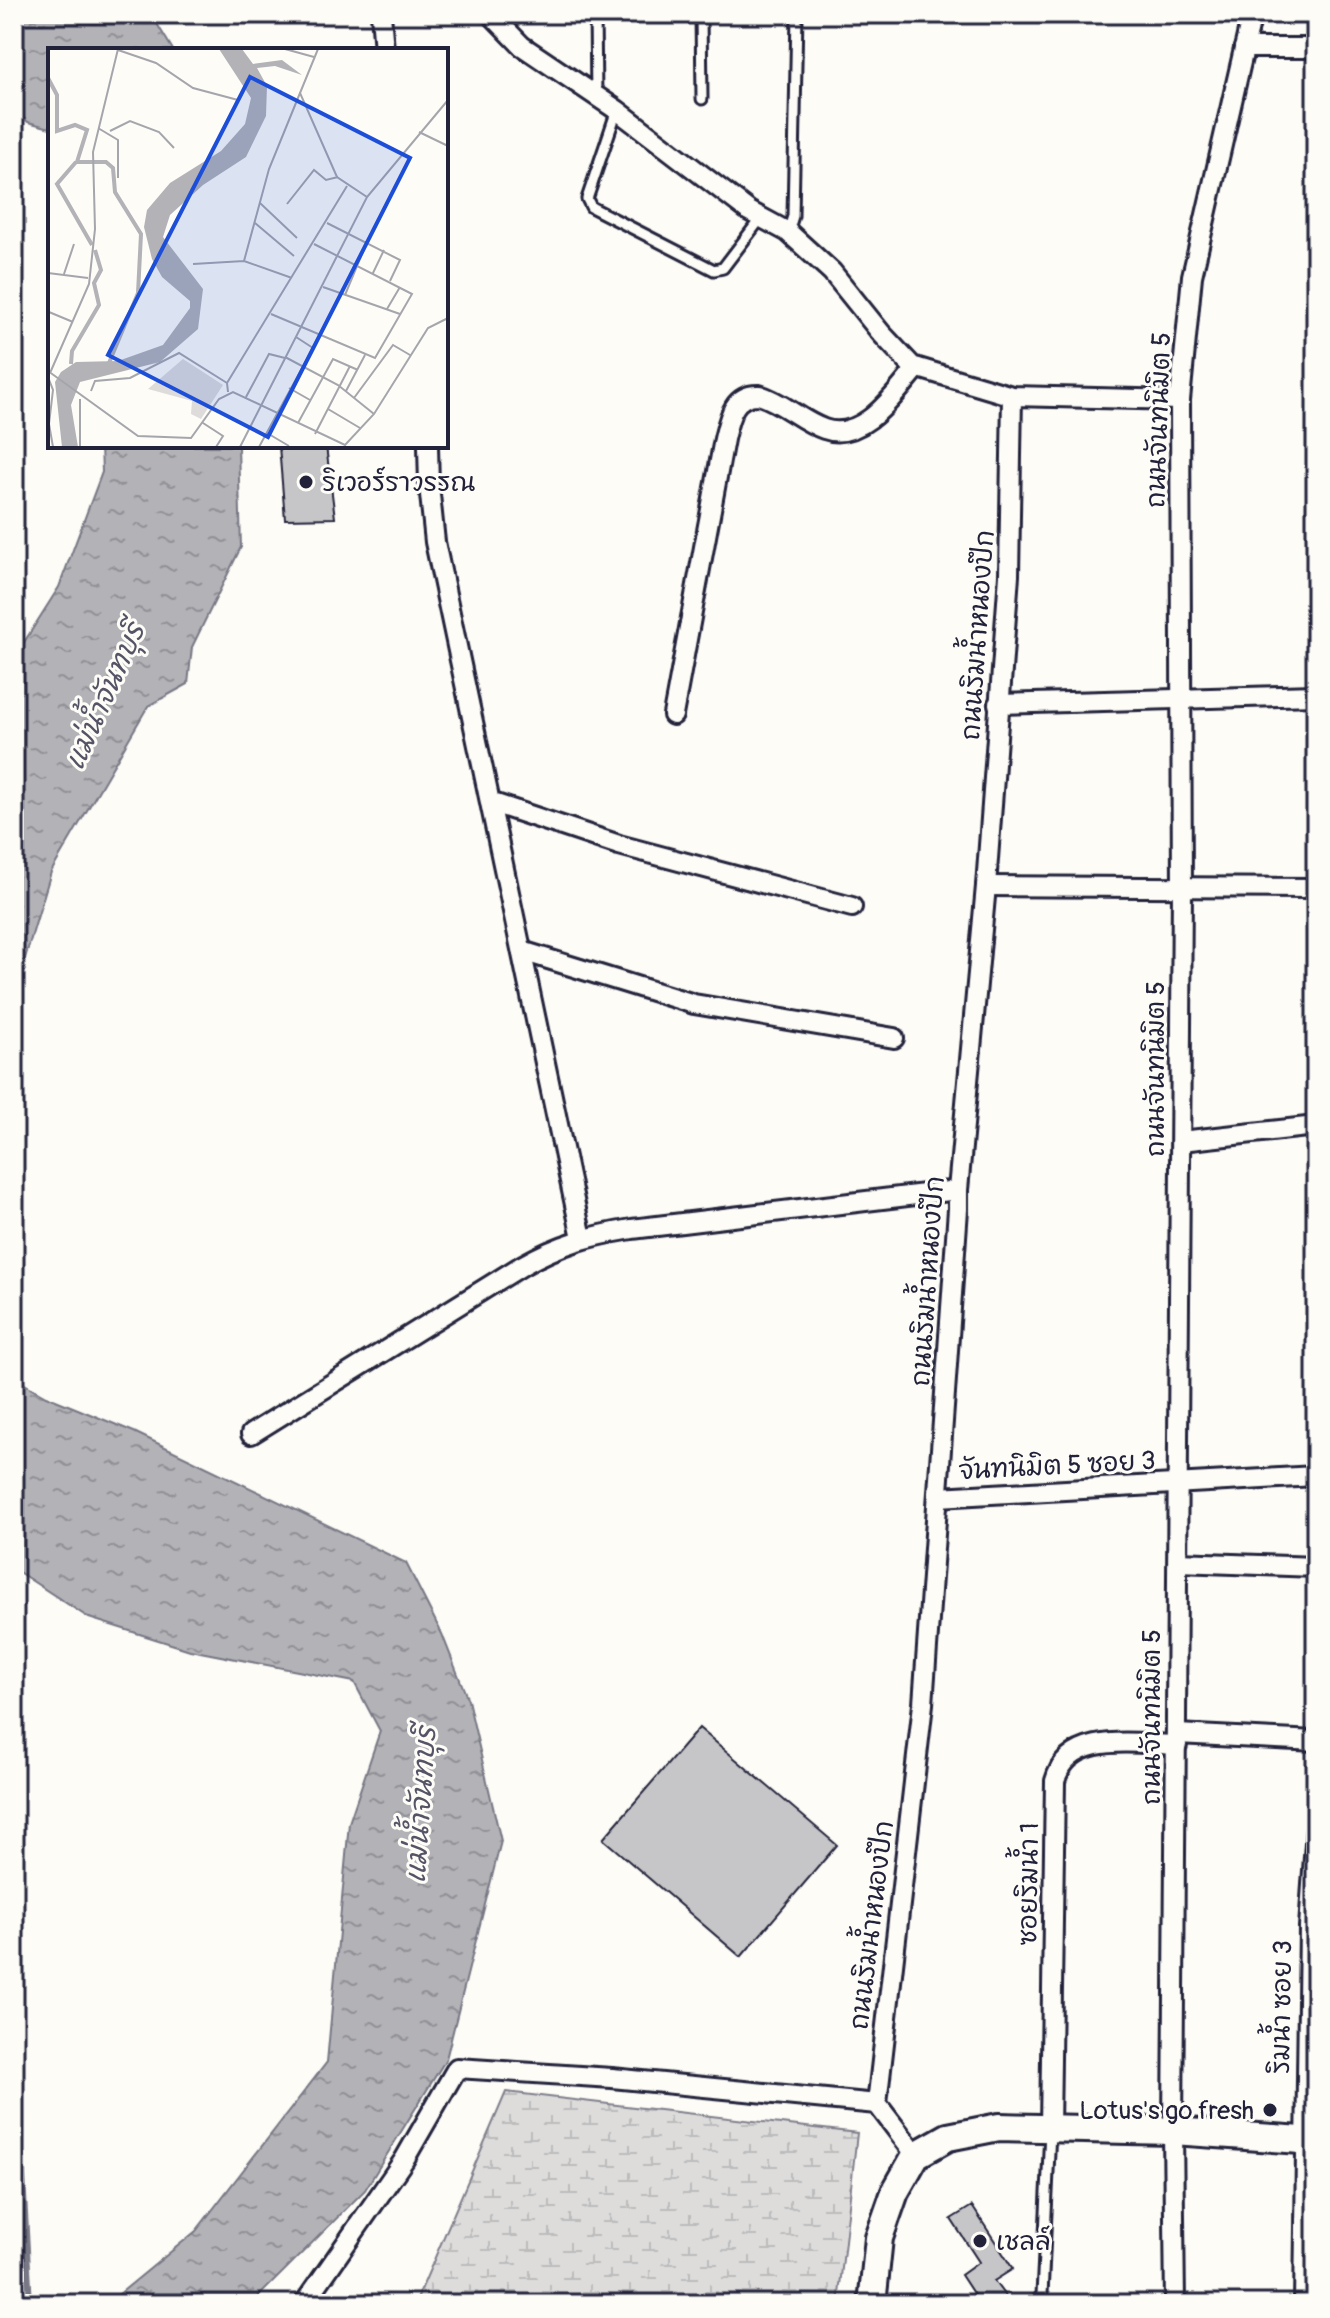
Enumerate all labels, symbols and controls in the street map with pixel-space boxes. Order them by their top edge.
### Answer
inset map [48,48,448,448]
street label: ถนนจันทนิมิต 5 [1140,332,1178,508]
place label: ริเวอร์ราวรรณ [322,466,476,499]
marker: ริเวอร์ราวรรณ [297,473,315,491]
street label: ถนนริมน้ำหนองปึก [947,528,1001,741]
water label: แม่น้ำจันทบุรี [49,609,157,776]
street label: ถนนจันทนิมิต 5 [1140,981,1172,1157]
street label: ถนนริมน้ำหนองปึก [897,1174,951,1387]
street label: จันทนิมิต 5 ซอย 3 [958,1445,1156,1487]
street label: ถนนจันทนิมิต 5 [1136,1629,1168,1805]
water label: แม่น้ำจันทบุรี [390,1719,447,1884]
street label: ถนนริมน้ำหนองปึก [835,1818,901,2032]
street label: ซอยริมน้ำ 1 [1004,1822,1046,1946]
street label: ริมน้ำ ซอย 3 [1257,1940,1299,2074]
place label: Lotus's go fresh [1079,2095,1254,2127]
marker: Lotus's go fresh [1261,2101,1279,2119]
place label: เชลล์ [996,2225,1051,2258]
marker: เชลล์ [971,2232,989,2250]

